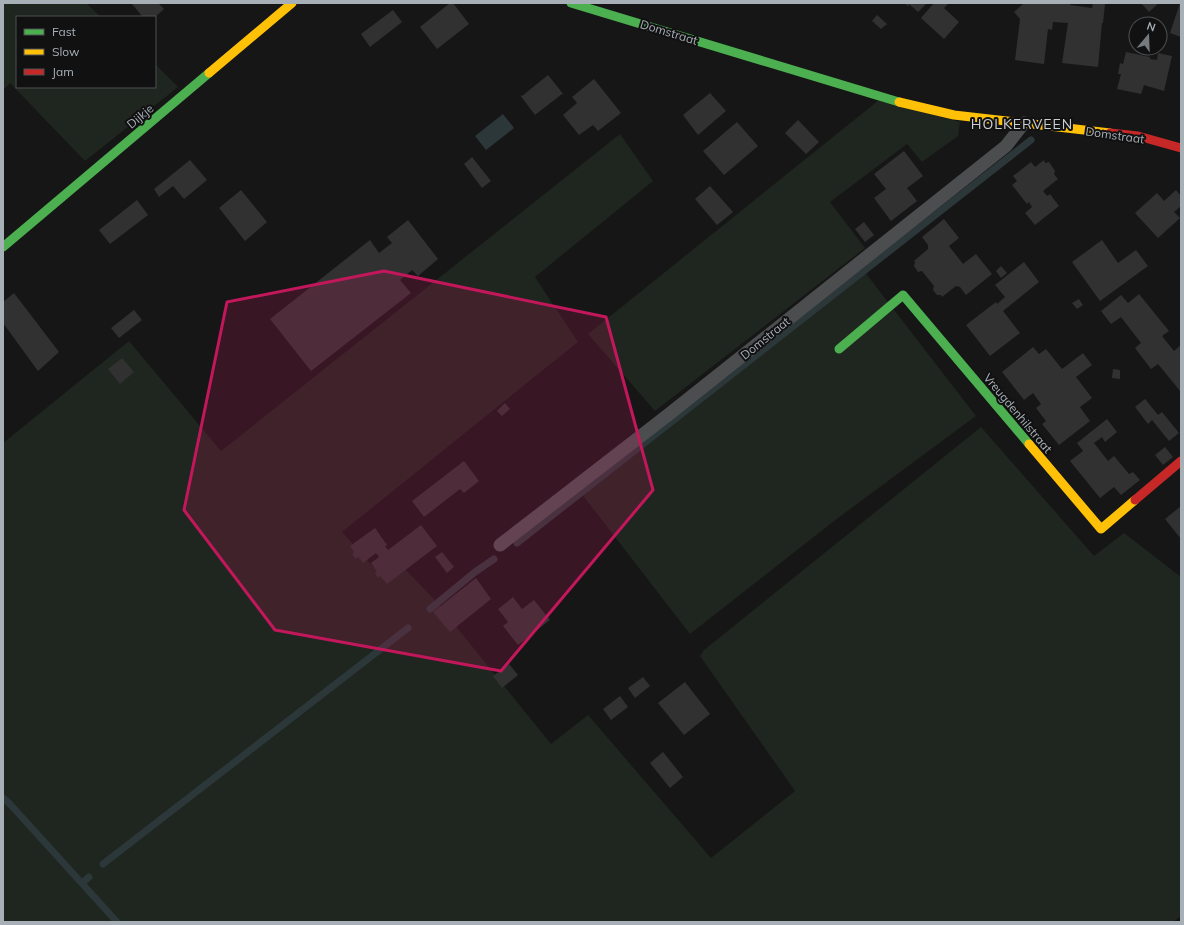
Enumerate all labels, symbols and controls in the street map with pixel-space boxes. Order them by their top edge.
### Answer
legend [16,16,156,88]
street label: Domstraat [638,16,700,48]
north arrow [1128,16,1168,56]
text: N [1145,19,1157,35]
text: Fast [52,24,76,39]
text: Slow [52,44,80,59]
text: Jam [52,64,74,79]
street label: Dijkje [124,101,156,131]
district label: HOLKERVEEN [971,115,1073,133]
street label: Domstraat [1085,123,1145,147]
street label: Domstraat [737,313,793,363]
street label: Vreugdenhilstraat [980,370,1056,456]

